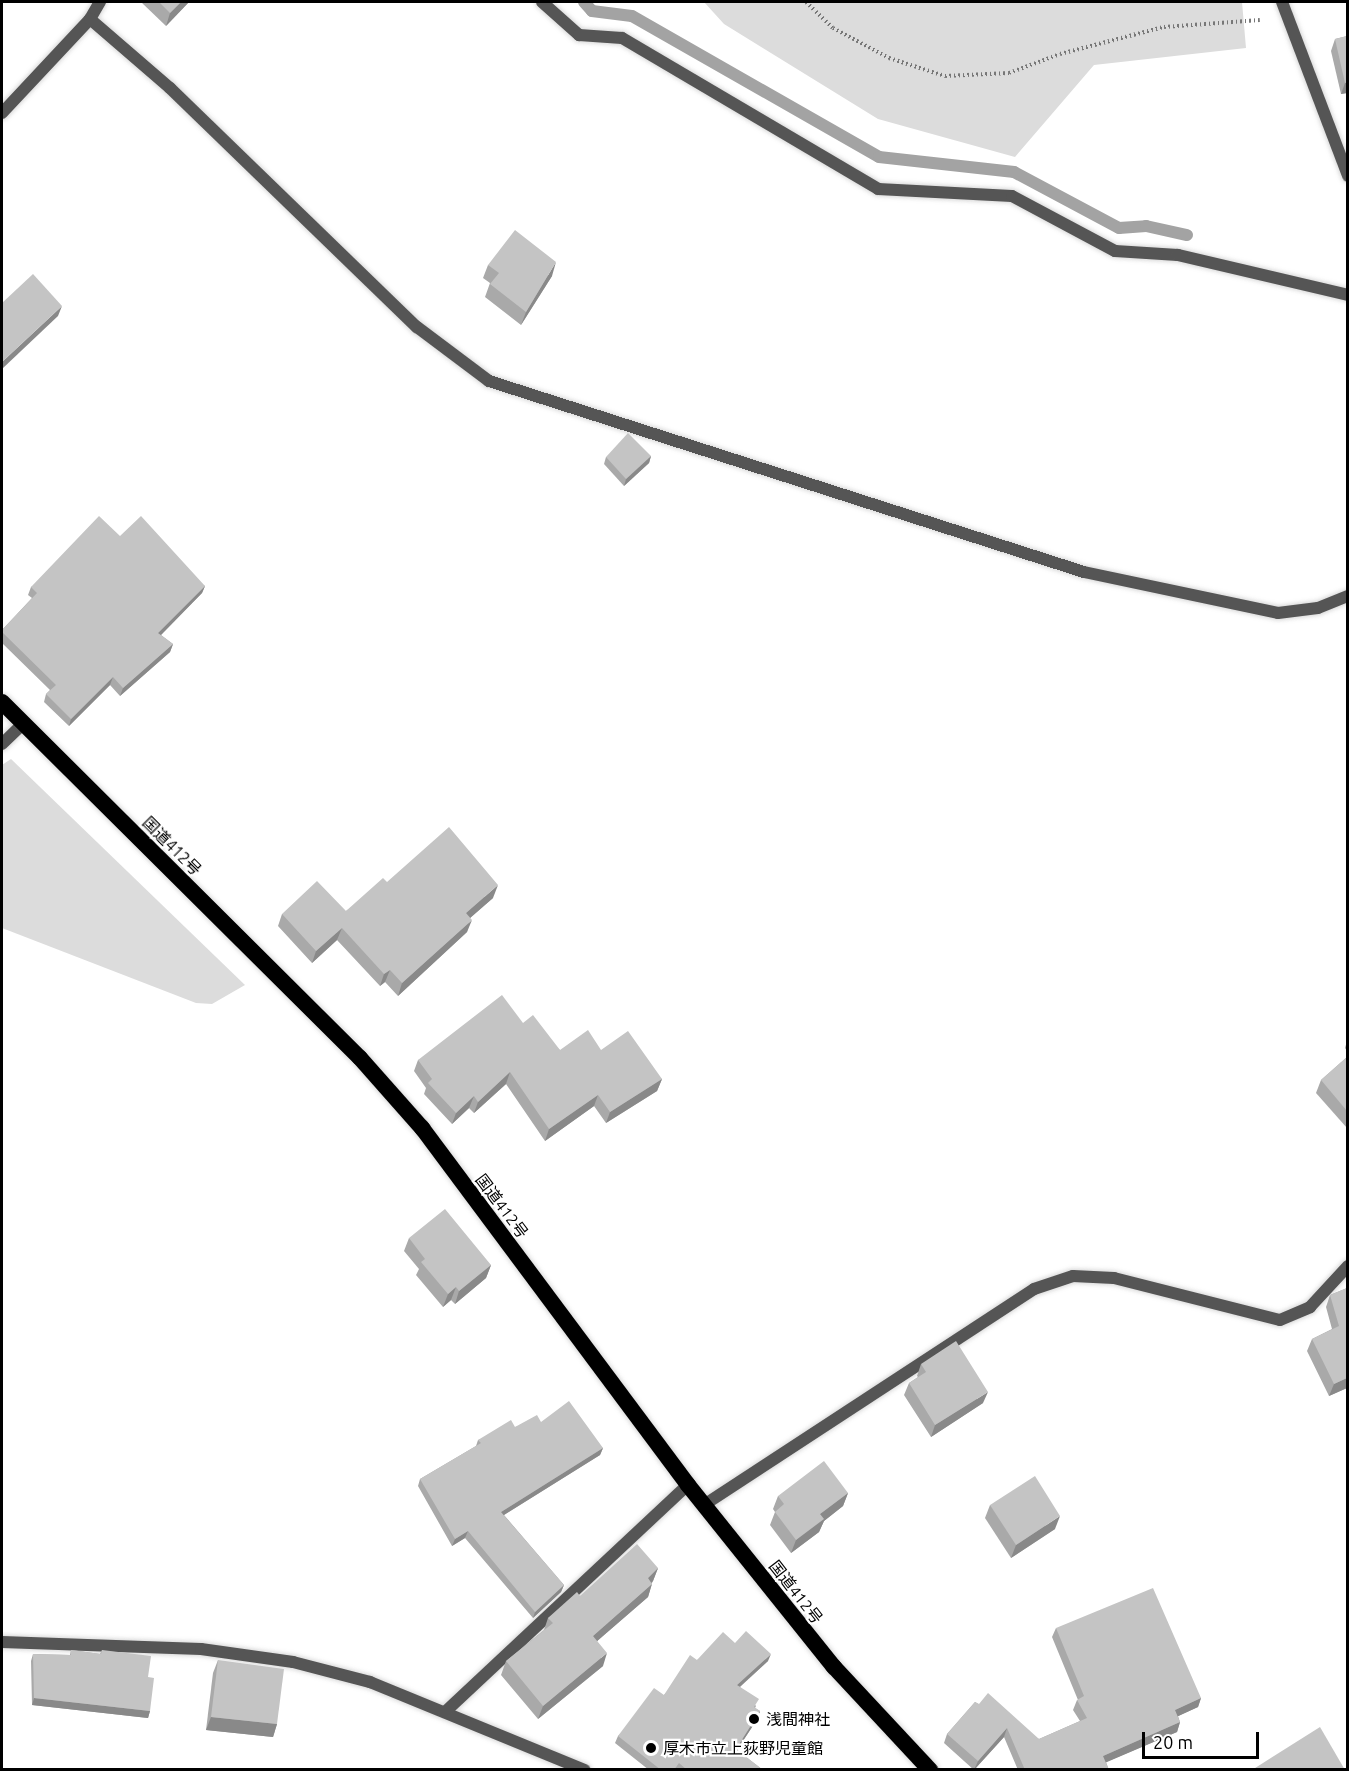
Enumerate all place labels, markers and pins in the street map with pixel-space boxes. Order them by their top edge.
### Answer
place label: 浅間神社 [766,1709,830,1729]
marker: 浅間神社 [747,1712,761,1726]
place label: 厚木市立上荻野児童館 [663,1738,823,1758]
marker: 厚木市立上荻野児童館 [644,1741,658,1755]

